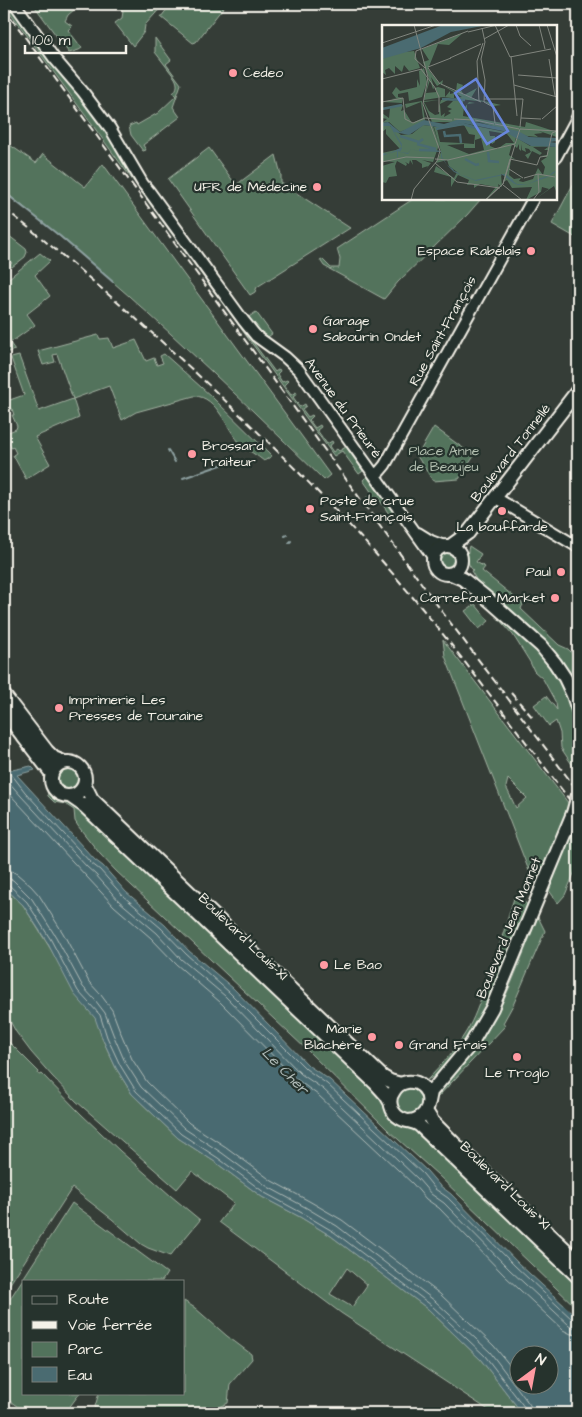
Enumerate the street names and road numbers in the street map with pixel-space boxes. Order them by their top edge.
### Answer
street label: Rue Saint-François [404,272,482,390]
street label: Avenue du Prieuré [300,354,387,463]
street label: Boulevard Tonnellé [466,399,556,506]
street label: Boulevard Jean Monnet [471,854,547,1002]
street label: Boulevard Louis-XI [194,889,292,985]
street label: Boulevard Louis XI [455,1137,555,1235]

